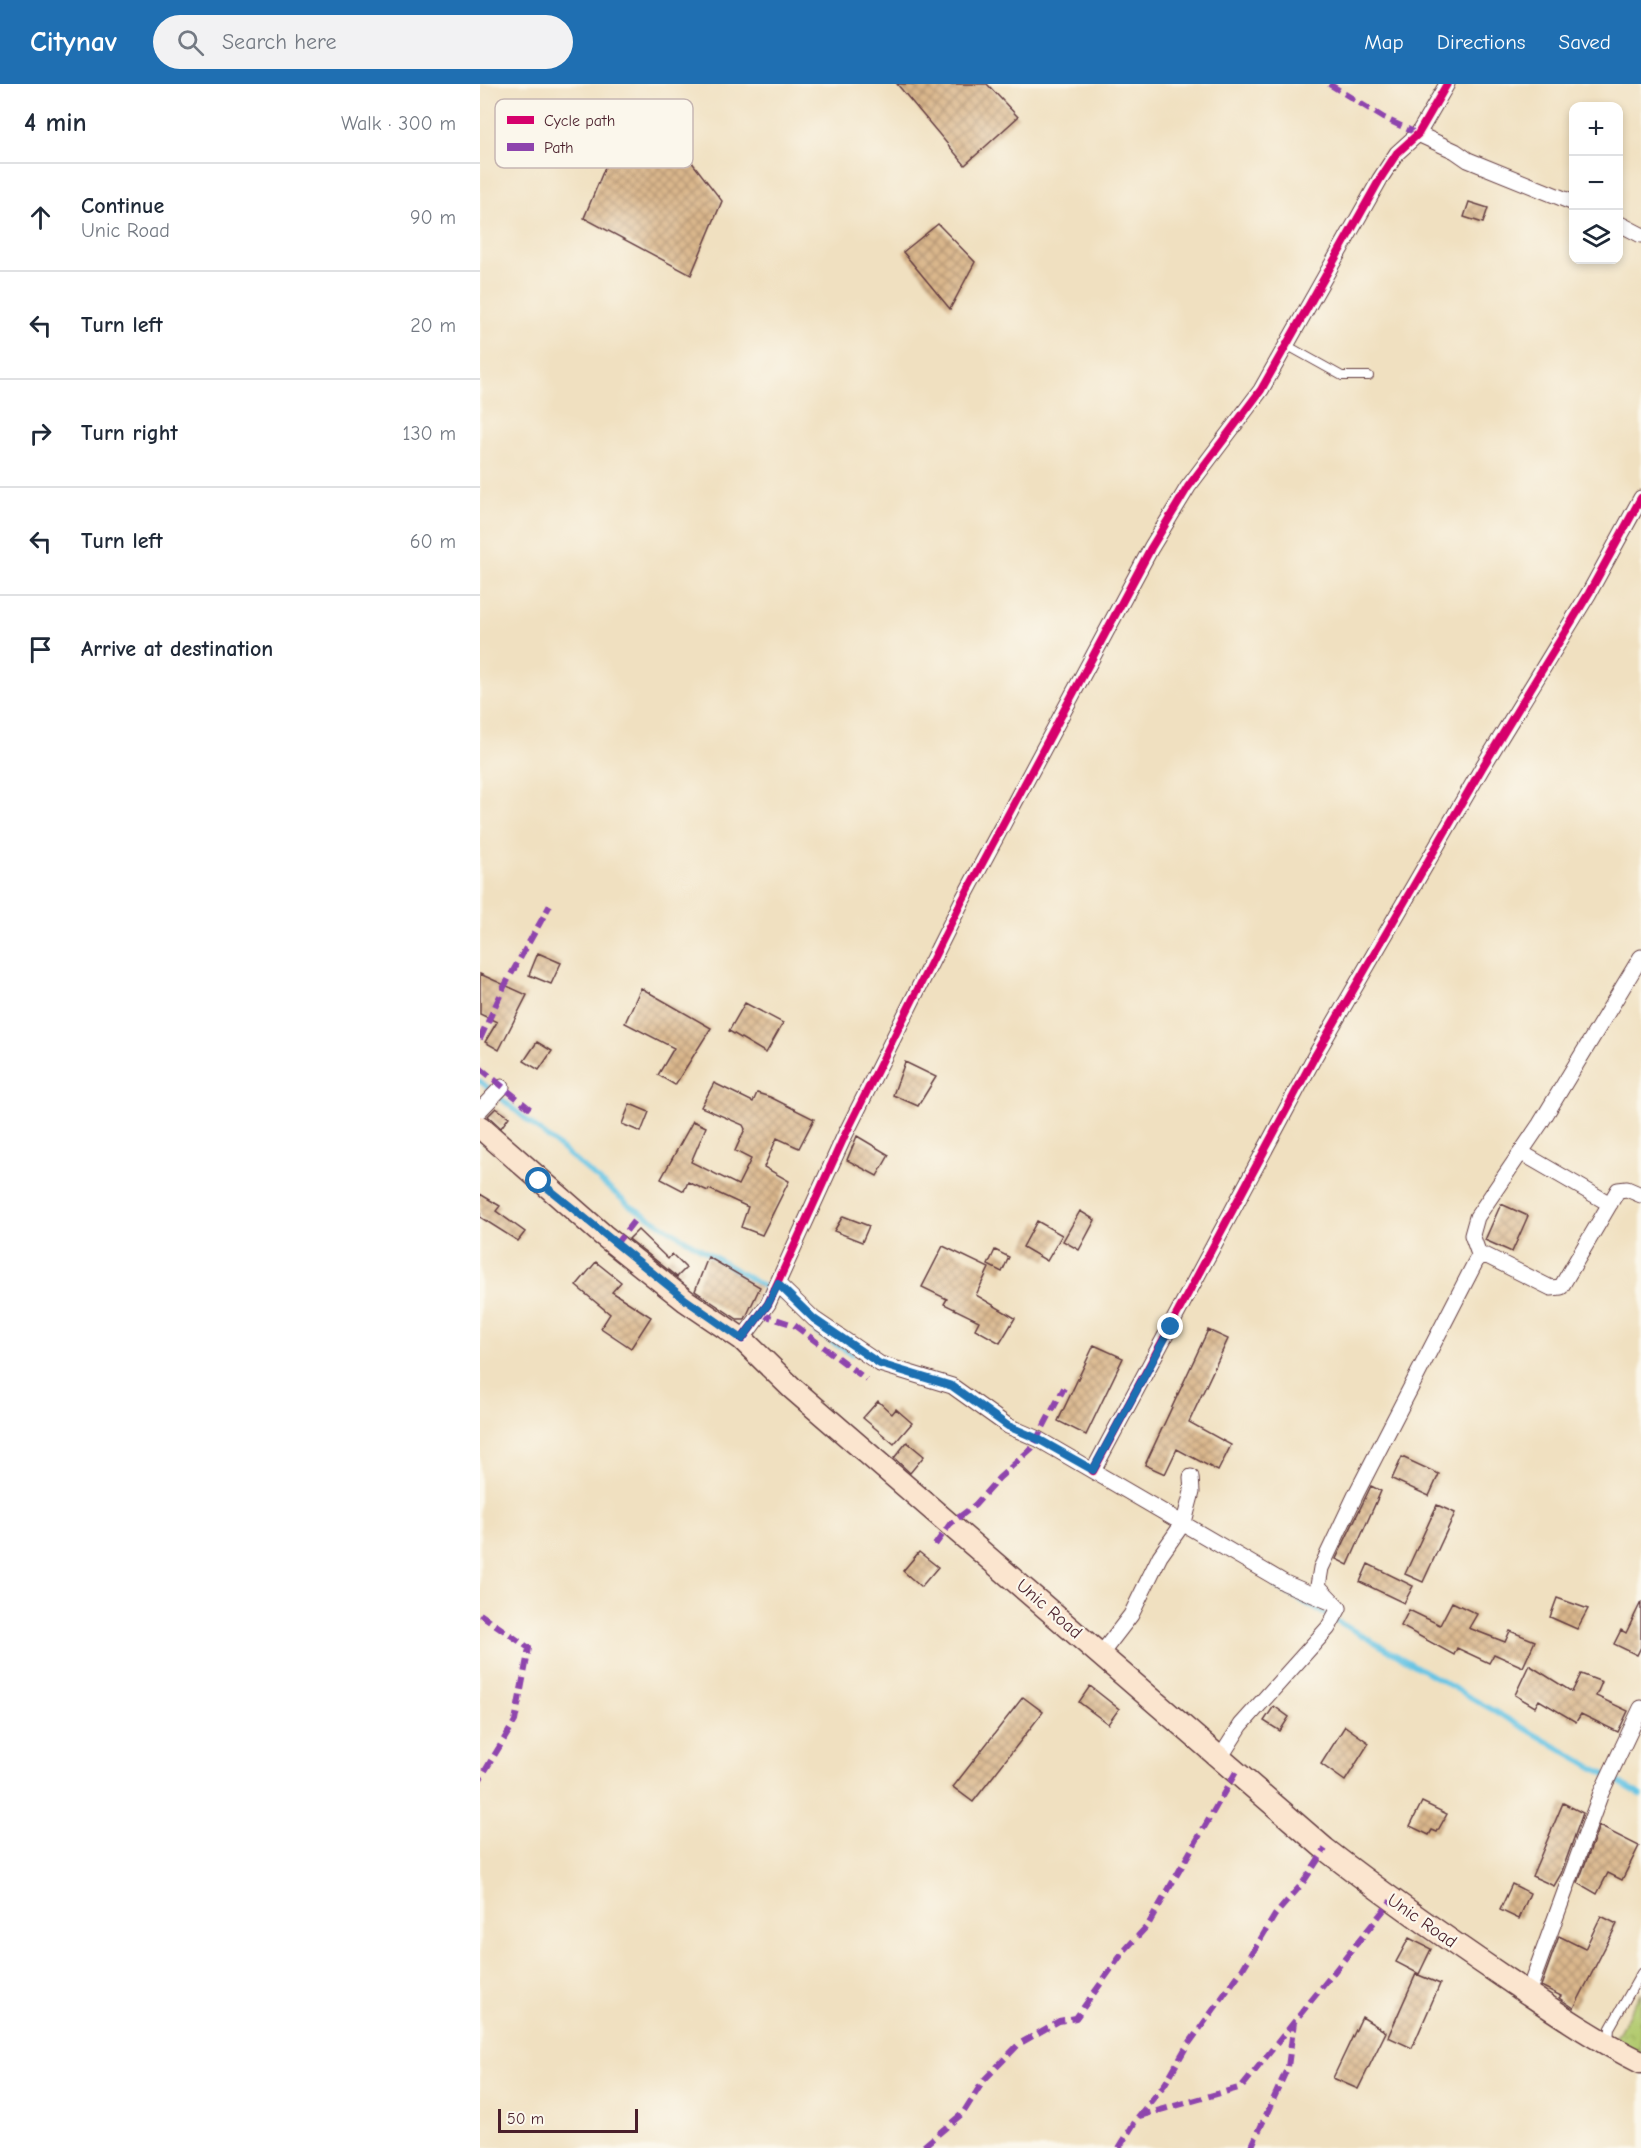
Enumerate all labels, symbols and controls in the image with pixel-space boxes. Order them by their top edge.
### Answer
search box [153,15,573,69]
text: Citynav [30,26,117,58]
icon: search [174,26,207,59]
text: Search here [222,29,336,55]
text: Map [1364,30,1404,54]
text: Directions [1437,30,1526,54]
text: Saved [1559,30,1611,54]
legend [495,99,693,168]
map controls [1569,102,1623,264]
button: + [1569,102,1623,156]
text: 4 min [24,108,87,138]
text: Walk · 300 m [341,112,456,135]
text: Cycle path [544,112,615,130]
text: Path [544,139,574,157]
button: − [1569,156,1623,210]
text: Continue [81,193,164,219]
icon: ahead [24,201,57,234]
text: 90 m [410,206,456,229]
button: layers [1569,210,1623,264]
text: Unic Road [81,219,170,242]
icon: left [24,309,57,342]
text: Turn left [81,312,163,338]
text: 20 m [410,314,456,337]
icon: right [24,417,57,450]
text: Turn right [81,420,178,446]
text: 130 m [403,422,456,445]
icon: left [24,525,57,558]
text: Turn left [81,528,163,554]
text: 60 m [410,530,456,553]
icon: arrive [24,633,57,666]
text: Arrive at destination [81,636,273,662]
route start [525,1167,551,1193]
route end [1157,1313,1183,1339]
street label: Unic Road [1012,1575,1086,1643]
street label: Unic Road [1383,1889,1461,1953]
scale bar [498,2106,638,2134]
text: 50 m [507,2110,544,2128]

